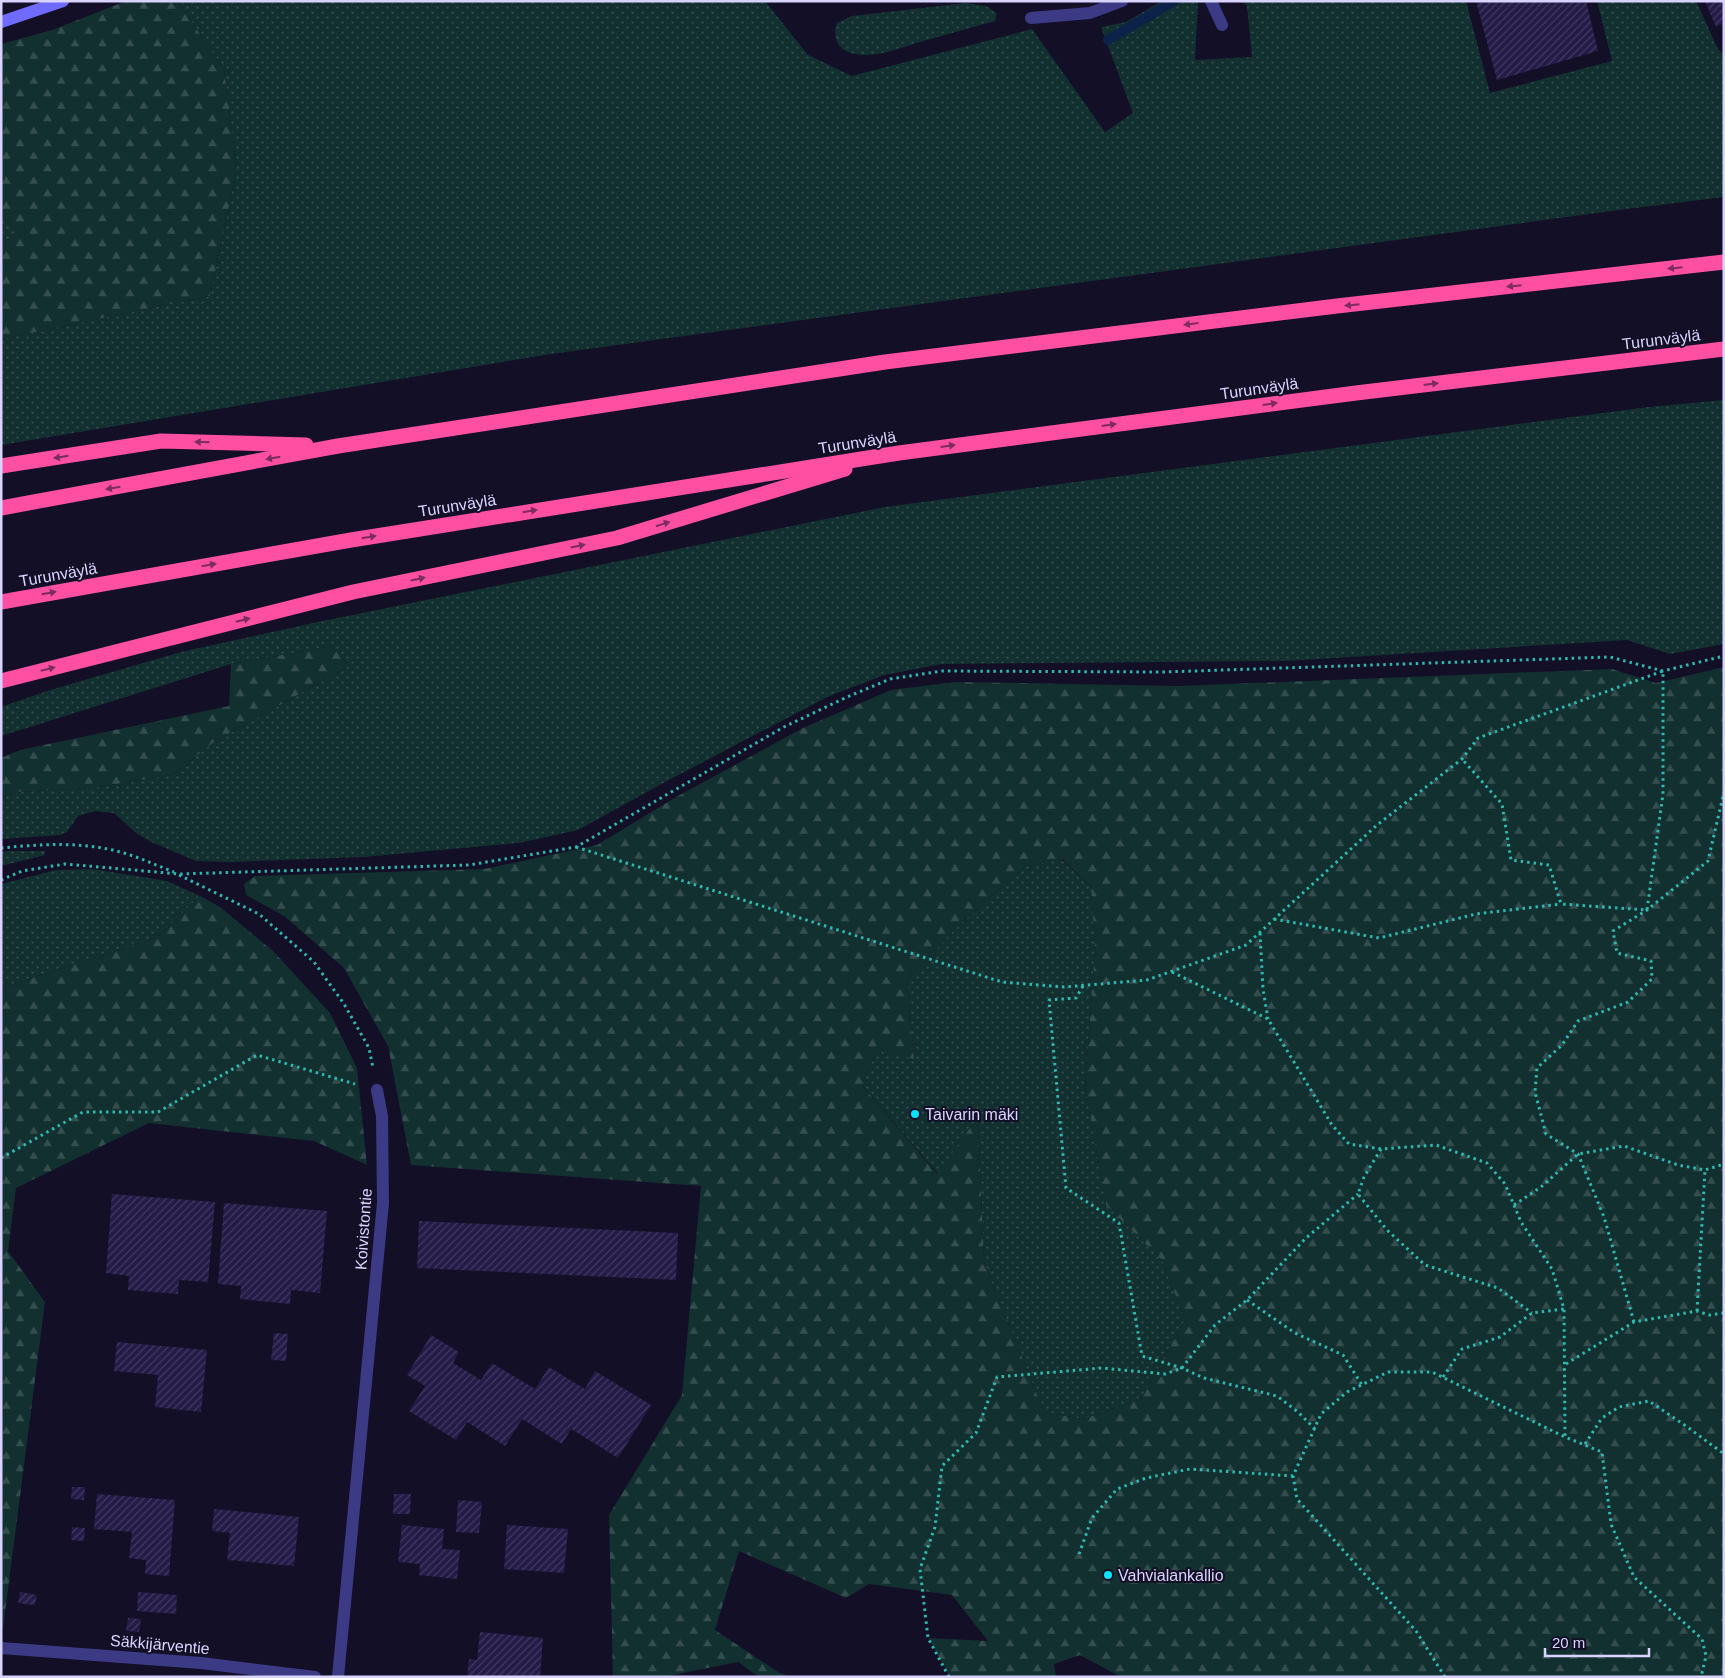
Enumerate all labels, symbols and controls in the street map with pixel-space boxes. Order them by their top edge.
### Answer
one-way arrow [1667,264,1683,272]
one-way arrow [1506,282,1522,290]
one-way arrow [1344,301,1360,309]
one-way arrow [1183,320,1199,328]
street label: Turunväylä [1621,326,1701,353]
street label: Turunväylä [1219,375,1299,402]
one-way arrow [1424,380,1440,388]
one-way arrow [1262,400,1278,408]
one-way arrow [1101,421,1117,429]
street label: Turunväylä [817,428,897,457]
one-way arrow [193,438,209,446]
one-way arrow [940,442,956,450]
one-way arrow [52,453,68,461]
one-way arrow [264,455,280,463]
one-way arrow [104,484,120,492]
street label: Turunväylä [417,491,497,520]
one-way arrow [522,507,538,515]
one-way arrow [656,520,671,528]
one-way arrow [362,532,378,540]
one-way arrow [570,542,586,550]
street label: Turunväylä [18,559,98,590]
one-way arrow [202,560,218,568]
one-way arrow [411,575,426,583]
one-way arrow [42,589,58,597]
one-way arrow [236,616,251,624]
one-way arrow [41,665,56,673]
place label: Taivarin mäki [925,1106,1018,1123]
marker: Taivarin mäki [909,1108,921,1120]
street label: Koivistontie [352,1188,375,1270]
place label: Vahvialankallio [1118,1567,1224,1584]
marker: Vahvialankallio [1102,1569,1114,1581]
scale bar [1545,1626,1649,1658]
street label: Säkkijärventie [110,1632,210,1657]
text: 20 m [1552,1634,1585,1651]

